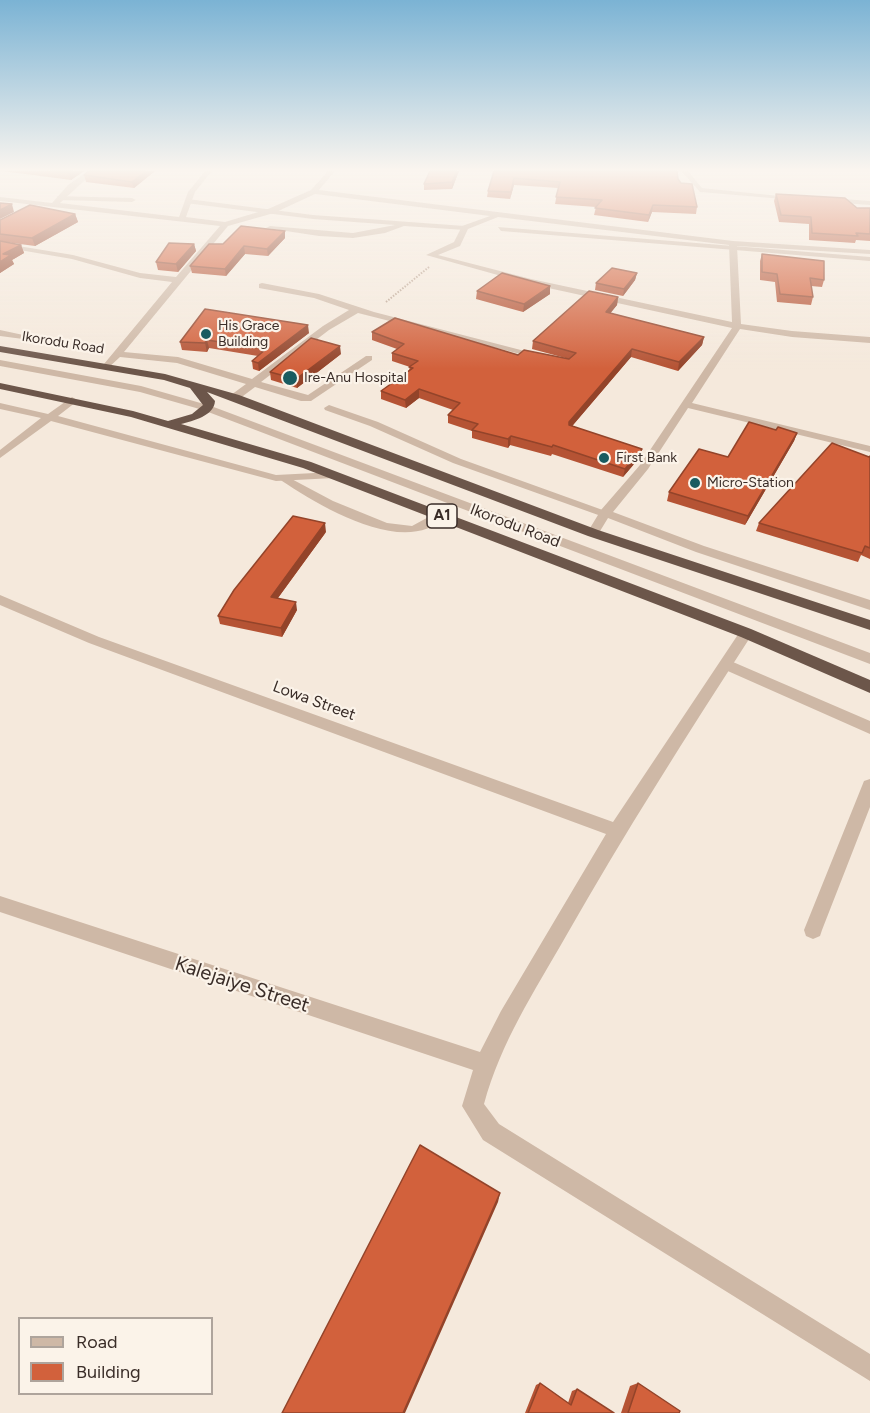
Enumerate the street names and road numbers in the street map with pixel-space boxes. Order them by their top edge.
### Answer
street label: Ikorodu Road [21,328,105,358]
street label: Ikorodu Road [467,500,563,552]
road number: A1 [427,504,457,528]
street label: Lowa Street [270,677,358,725]
street label: Kalejaiye Street [172,952,312,1018]

